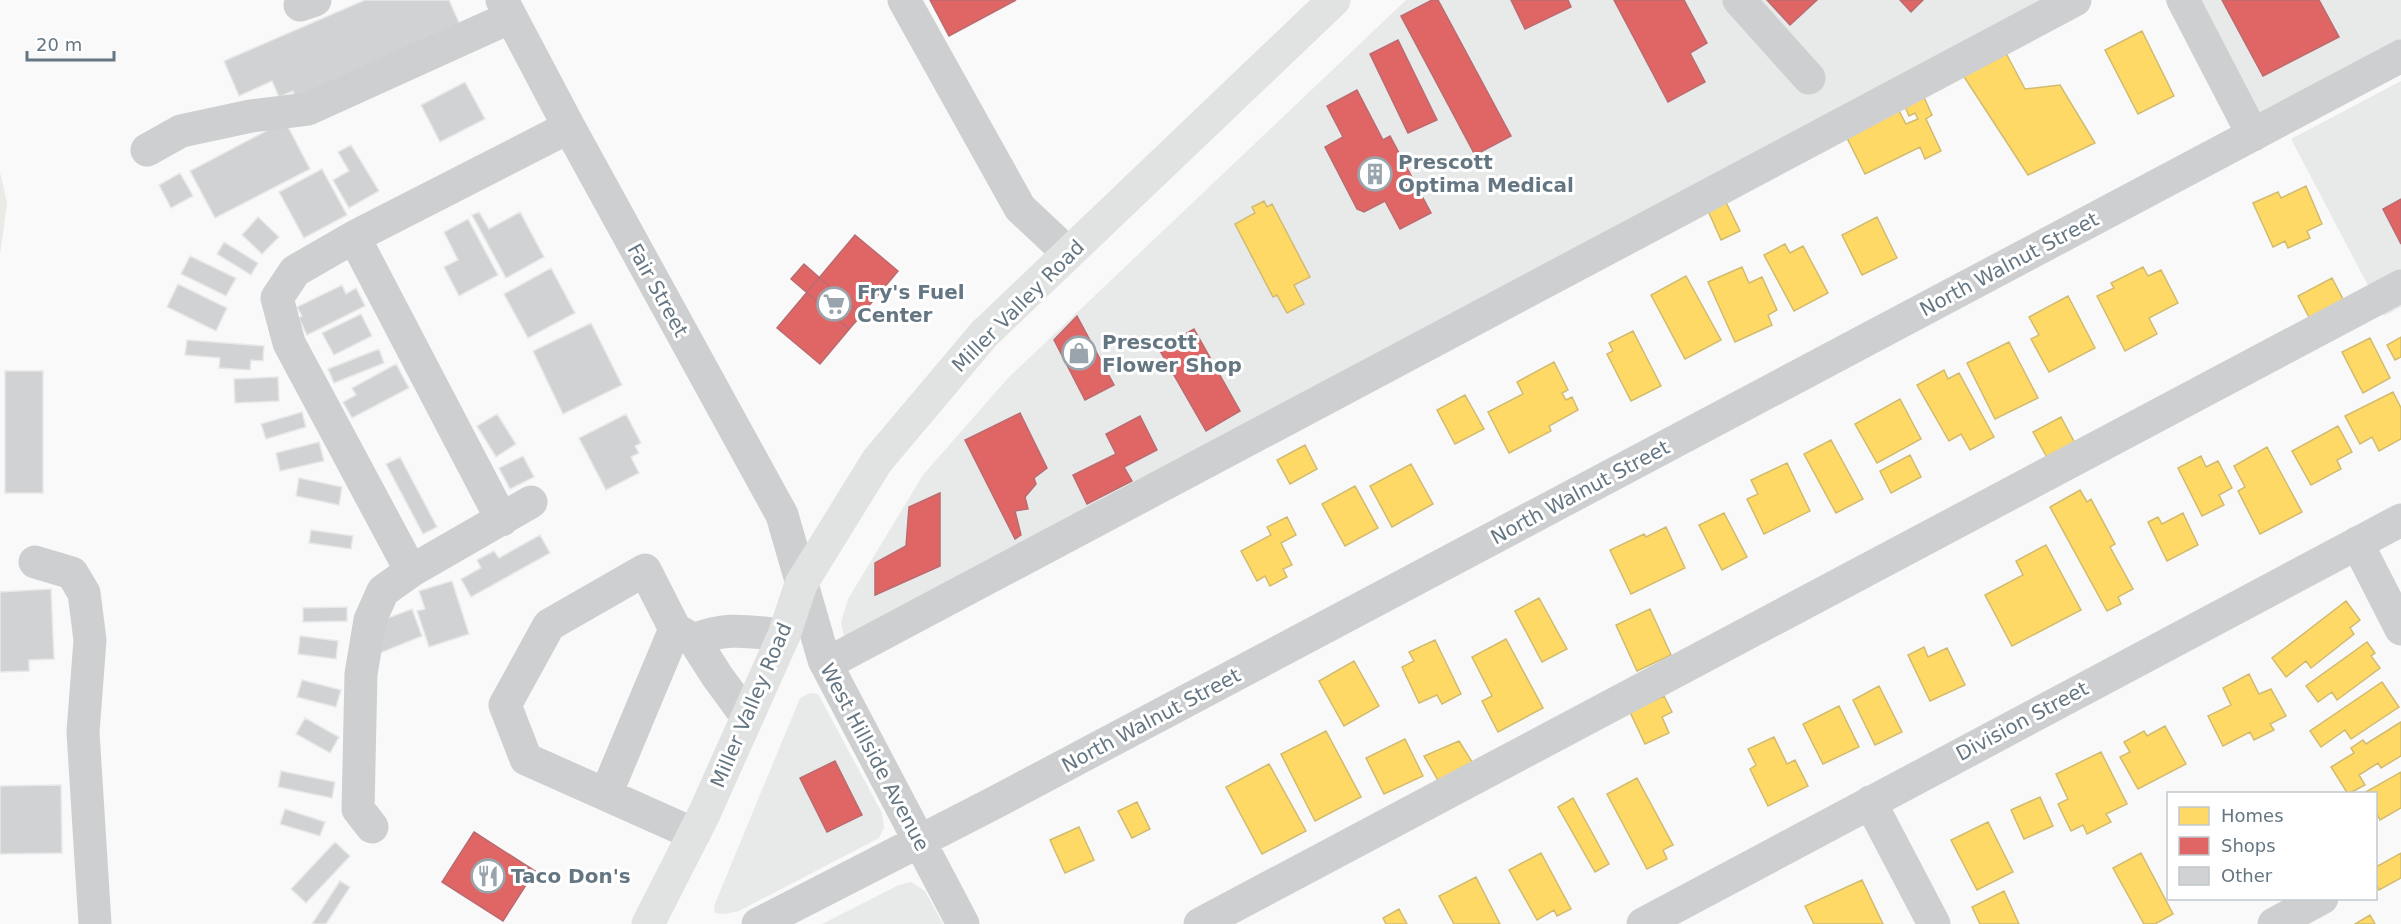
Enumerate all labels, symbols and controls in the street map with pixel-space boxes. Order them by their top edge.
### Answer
scale bar [27,24,114,62]
text: 20 m [36,34,82,55]
place label: Prescott Optima Medical [1398,150,1574,197]
building icon: Prescott Optima Medical [1357,156,1393,192]
street label: North Walnut Street [1916,207,2103,321]
street label: Miller Valley Road [947,235,1089,377]
street label: Fair Street [623,239,693,341]
place label: Fry's Fuel Center [857,280,965,327]
supermarket icon: Fry's Fuel Center [816,286,852,322]
place label: Prescott Flower Shop [1102,330,1242,377]
shop icon: Prescott Flower Shop [1061,335,1097,371]
street label: North Walnut Street [1487,435,1674,549]
street label: Miller Valley Road [705,619,797,791]
street label: West Hillside Avenue [815,659,935,855]
street label: North Walnut Street [1058,663,1245,777]
street label: Division Street [1952,676,2092,766]
legend [2167,792,2377,900]
text: Homes [2221,805,2284,826]
text: Shops [2221,835,2276,856]
restaurant icon: Taco Don's [470,858,506,894]
place label: Taco Don's [511,864,631,888]
text: Other [2221,865,2273,886]

